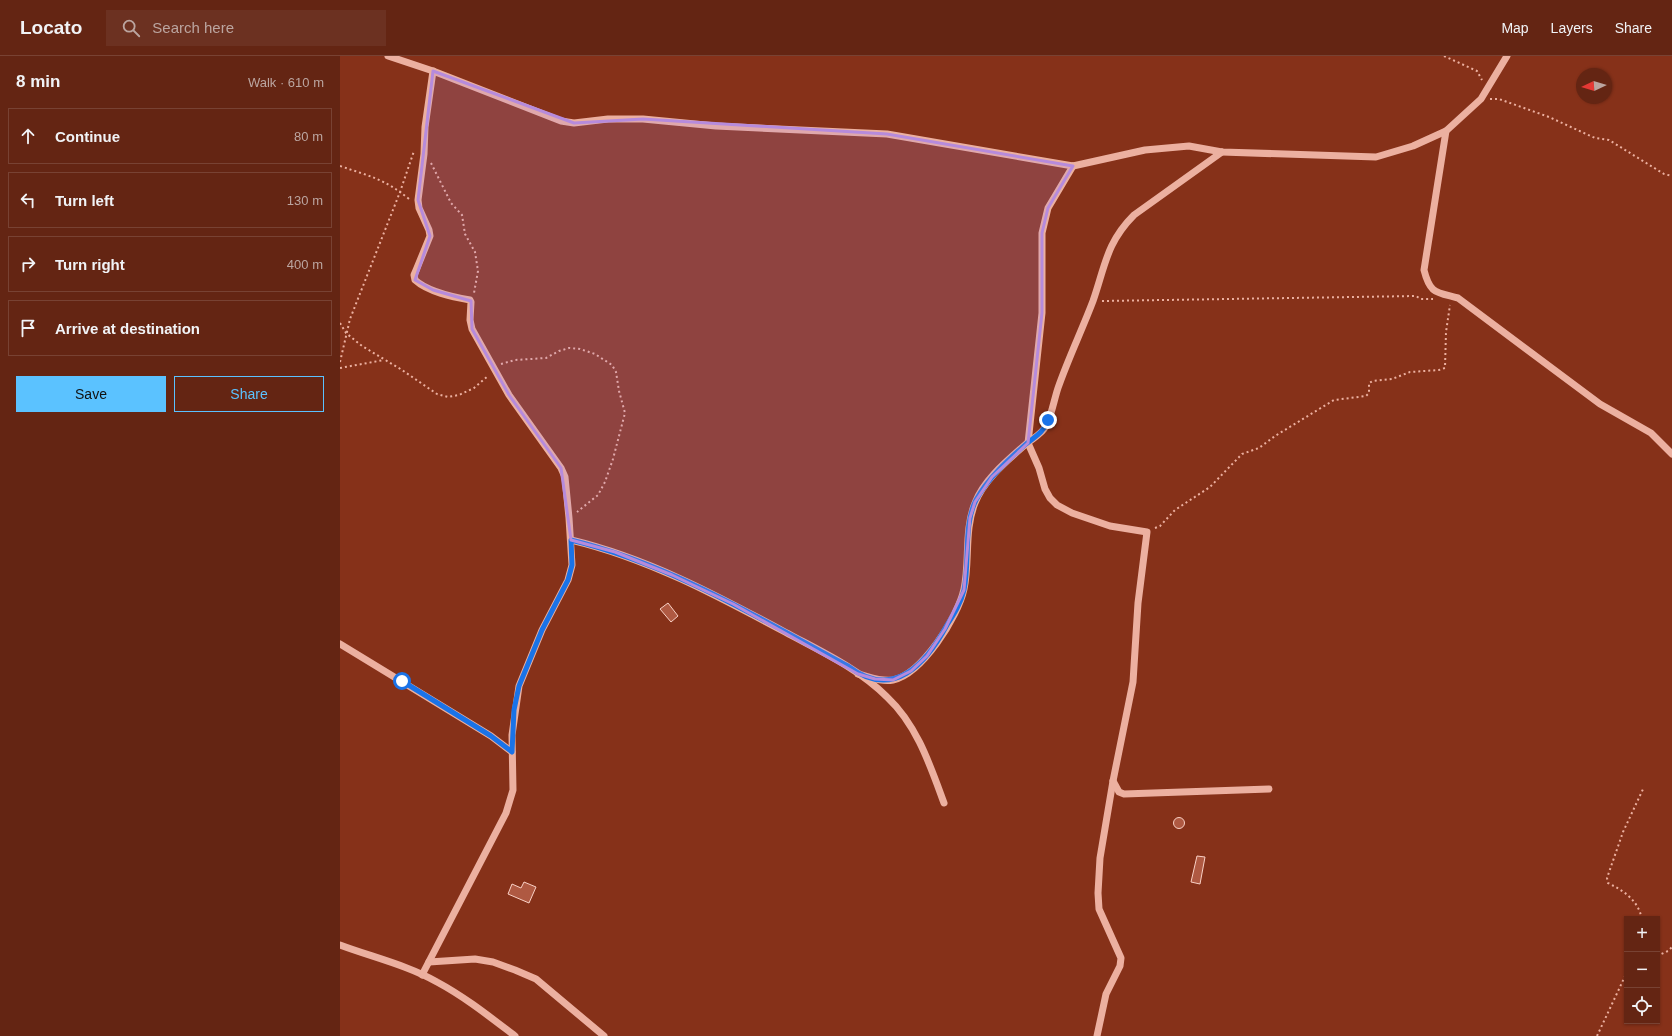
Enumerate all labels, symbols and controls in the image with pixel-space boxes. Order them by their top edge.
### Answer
search box [106,10,386,46]
text: Locato [20,17,82,38]
icon: search [120,17,142,39]
text: Search here [152,19,234,36]
text: Map [1501,20,1529,36]
text: Layers [1551,20,1593,36]
text: Share [1615,20,1652,36]
north arrow [1576,68,1612,104]
text: 8 min [16,72,60,91]
text: Walk · 610 m [248,75,324,90]
icon: ahead [17,125,39,147]
text: Continue [55,128,120,145]
text: 80 m [294,129,323,144]
icon: left [17,189,39,211]
text: Turn left [55,192,114,209]
text: 130 m [287,193,323,208]
icon: right [17,253,39,275]
text: Turn right [55,256,125,273]
text: 400 m [287,257,323,272]
icon: arrive [17,317,39,339]
text: Arrive at destination [55,320,200,337]
button: Save [16,376,166,412]
button: Share [174,376,324,412]
route end [1039,411,1057,429]
route start [393,672,411,690]
map controls [1624,916,1660,1024]
button: + [1624,916,1660,952]
button: − [1624,952,1660,988]
button: locate [1624,988,1660,1024]

